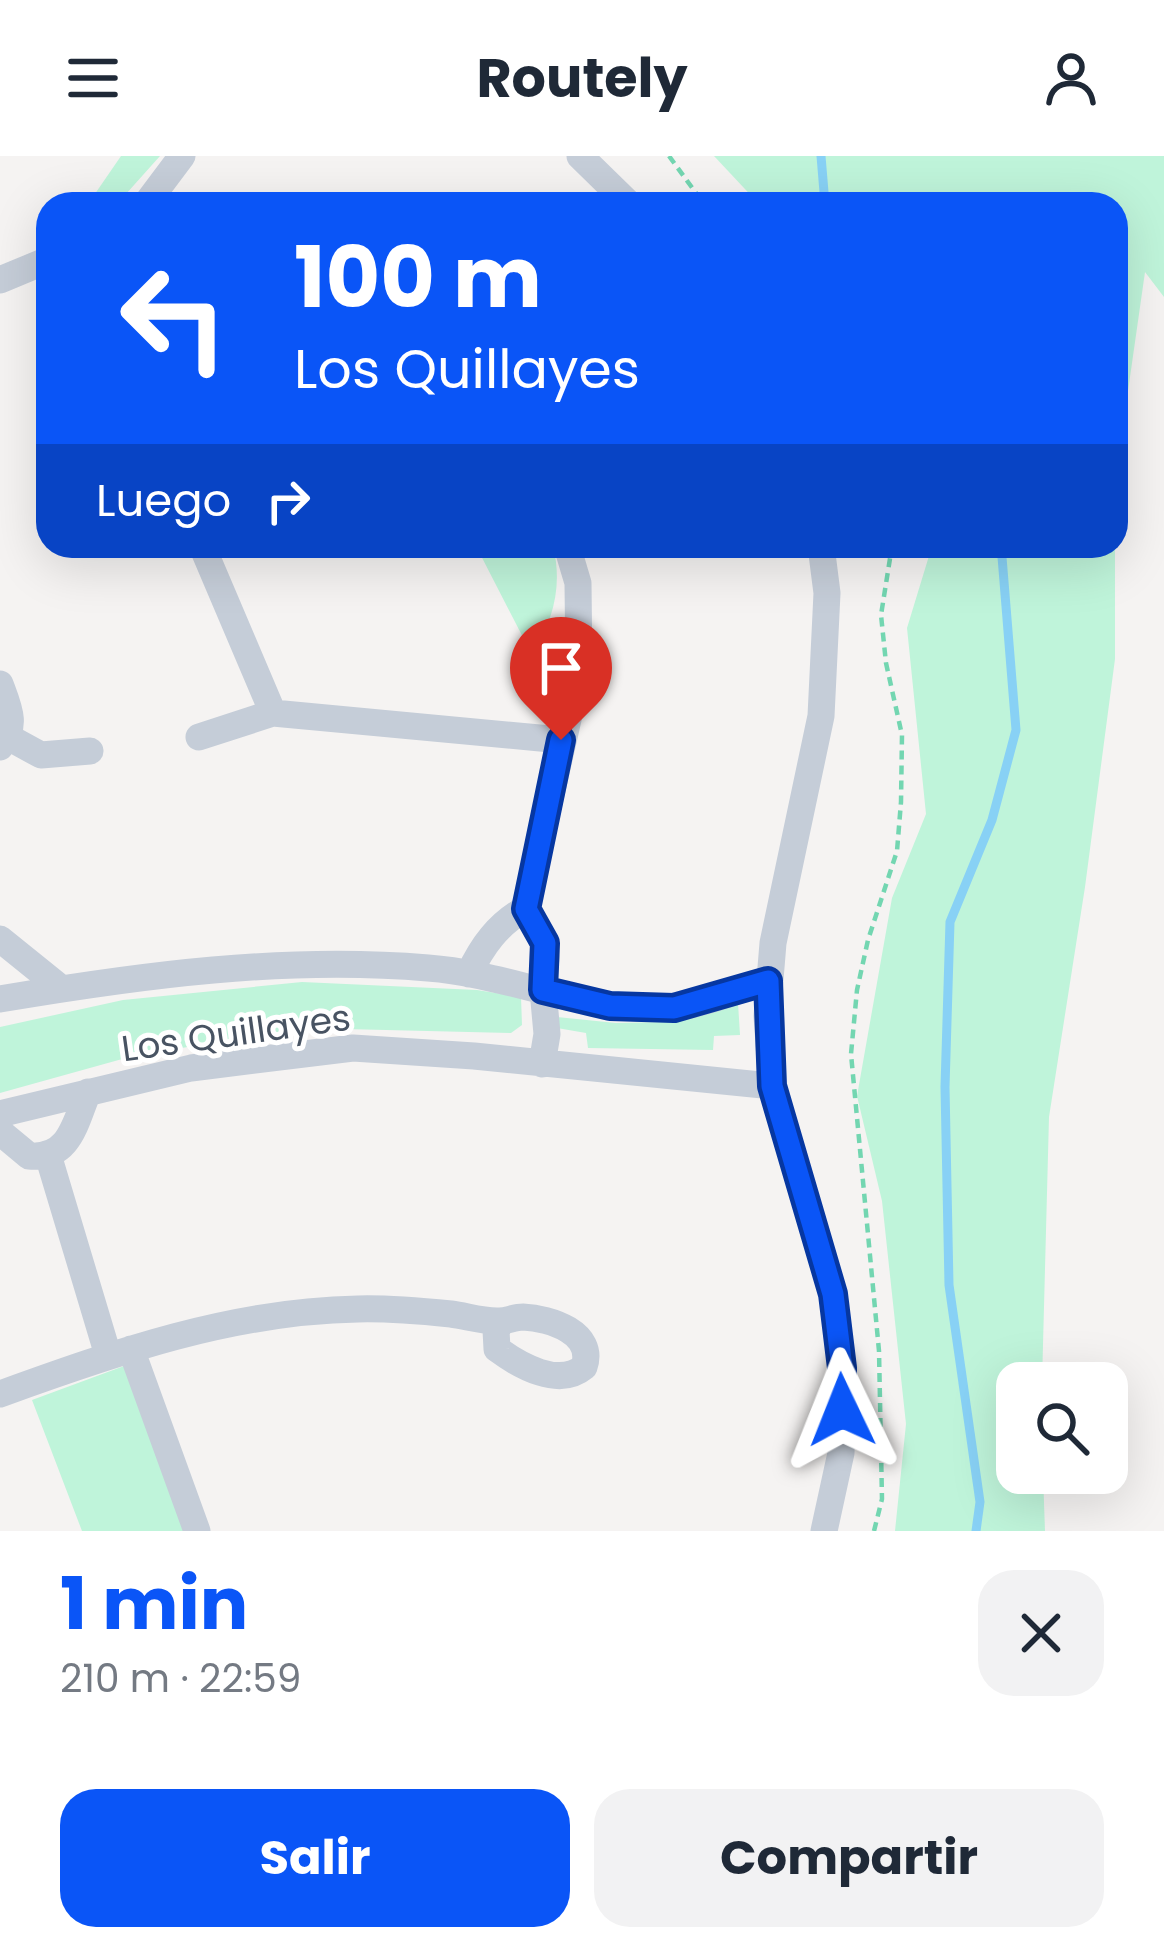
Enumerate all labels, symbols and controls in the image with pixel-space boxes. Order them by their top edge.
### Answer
text: Routely [476,40,688,116]
icon: menu [60,45,126,111]
icon: person [1038,45,1104,111]
text: 100 m [294,219,542,336]
icon: left [96,240,252,396]
text: Los Quillayes [294,331,640,407]
icon: right [255,468,321,534]
text: Luego [96,469,231,532]
pin [510,617,612,740]
icon: arrive [528,635,594,701]
street label: Los Quillayes [118,992,354,1074]
position arrow [779,1347,905,1473]
map controls [996,1362,1128,1494]
button: search [996,1362,1128,1494]
text: 1 min [60,1553,248,1654]
button: close [978,1570,1104,1696]
text: 210 m · 22:59 [60,1651,301,1706]
button: Salir [60,1789,570,1927]
button: Compartir [594,1789,1104,1927]

